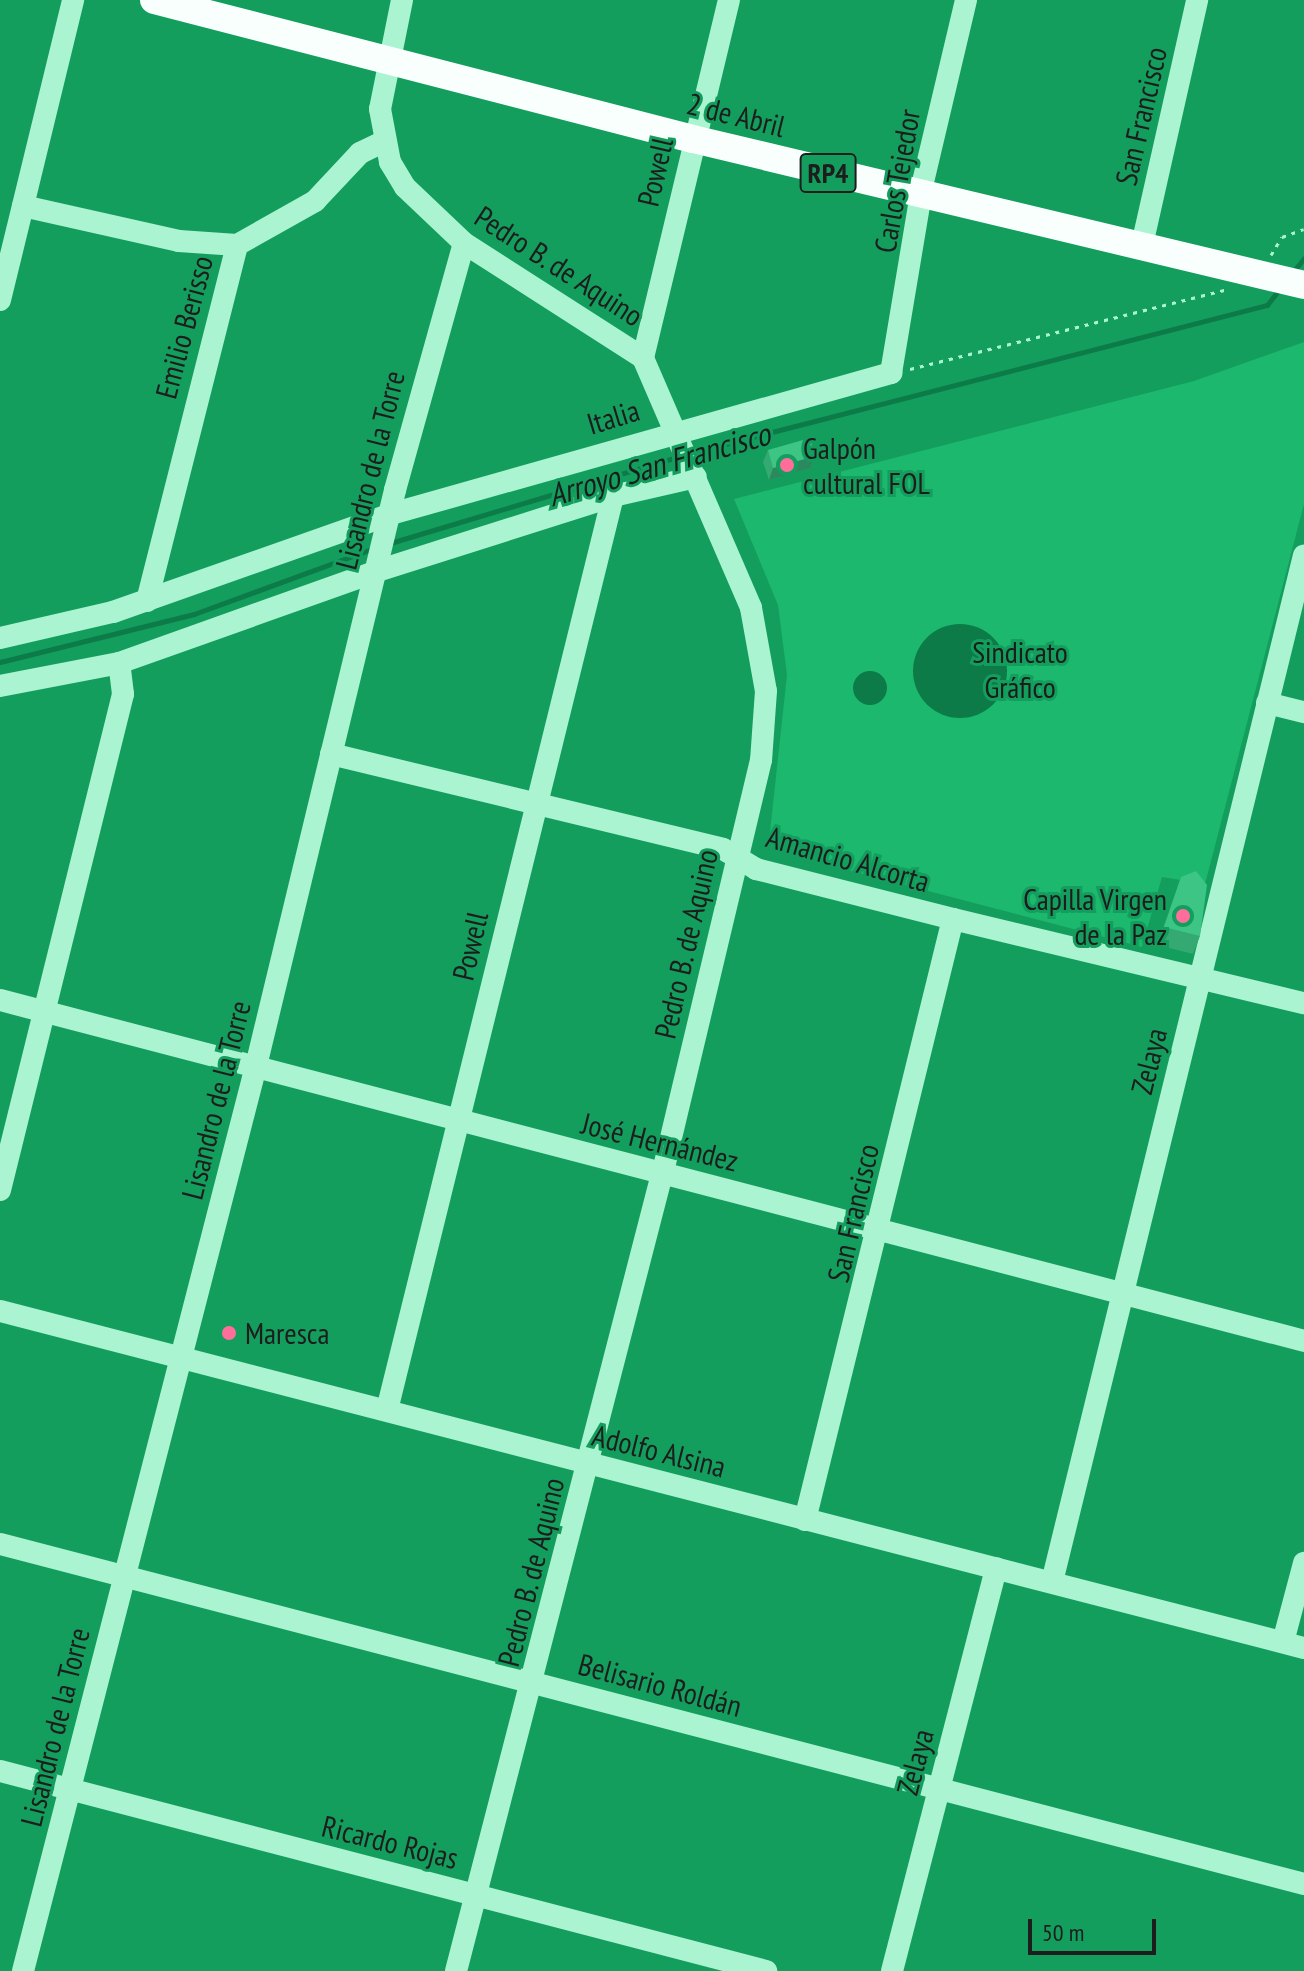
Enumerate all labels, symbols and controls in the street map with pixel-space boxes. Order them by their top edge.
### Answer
street label: San Francisco [1108,43,1174,189]
street label: 2 de Abril [683,85,789,145]
street label: Carlos Tejedor [867,106,927,256]
street label: Powell [630,134,680,210]
road number: RP4 [798,149,858,197]
street label: Pedro B. de Aquino [467,198,651,334]
street label: Emilio Berisso [148,252,220,402]
street label: Lisandro de la Torre [328,367,412,573]
street label: Italia [583,392,643,442]
water label: Arroyo San Francisco [544,414,774,514]
place label: Galpón cultural FOL [803,430,930,500]
marker: Galpón cultural FOL [778,456,796,474]
park label: Sindicato Gráfico [972,634,1068,704]
street label: Amancio Alcorta [762,818,934,900]
street label: Pedro B. de Aquino [646,845,726,1043]
place label: Capilla Virgen de la Paz [1023,881,1167,952]
marker: Capilla Virgen de la Paz [1174,907,1192,925]
street label: Powell [445,908,495,984]
street label: Lisandro de la Torre [174,997,258,1203]
street label: Zelaya [1123,1024,1175,1098]
street label: José Hernández [578,1105,742,1179]
street label: San Francisco [820,1140,886,1286]
place label: Maresca [245,1315,330,1351]
marker: Maresca [220,1324,238,1342]
street label: Adolfo Alsina [588,1417,730,1485]
street label: Pedro B. de Aquino [490,1473,572,1671]
street label: Lisandro de la Torre [13,1624,97,1830]
street label: Belisario Roldán [574,1646,746,1724]
street label: Zelaya [889,1725,941,1799]
street label: Ricardo Rojas [318,1808,462,1876]
scale bar [1032,1903,1160,1953]
text: 50 m [1042,1917,1084,1948]

